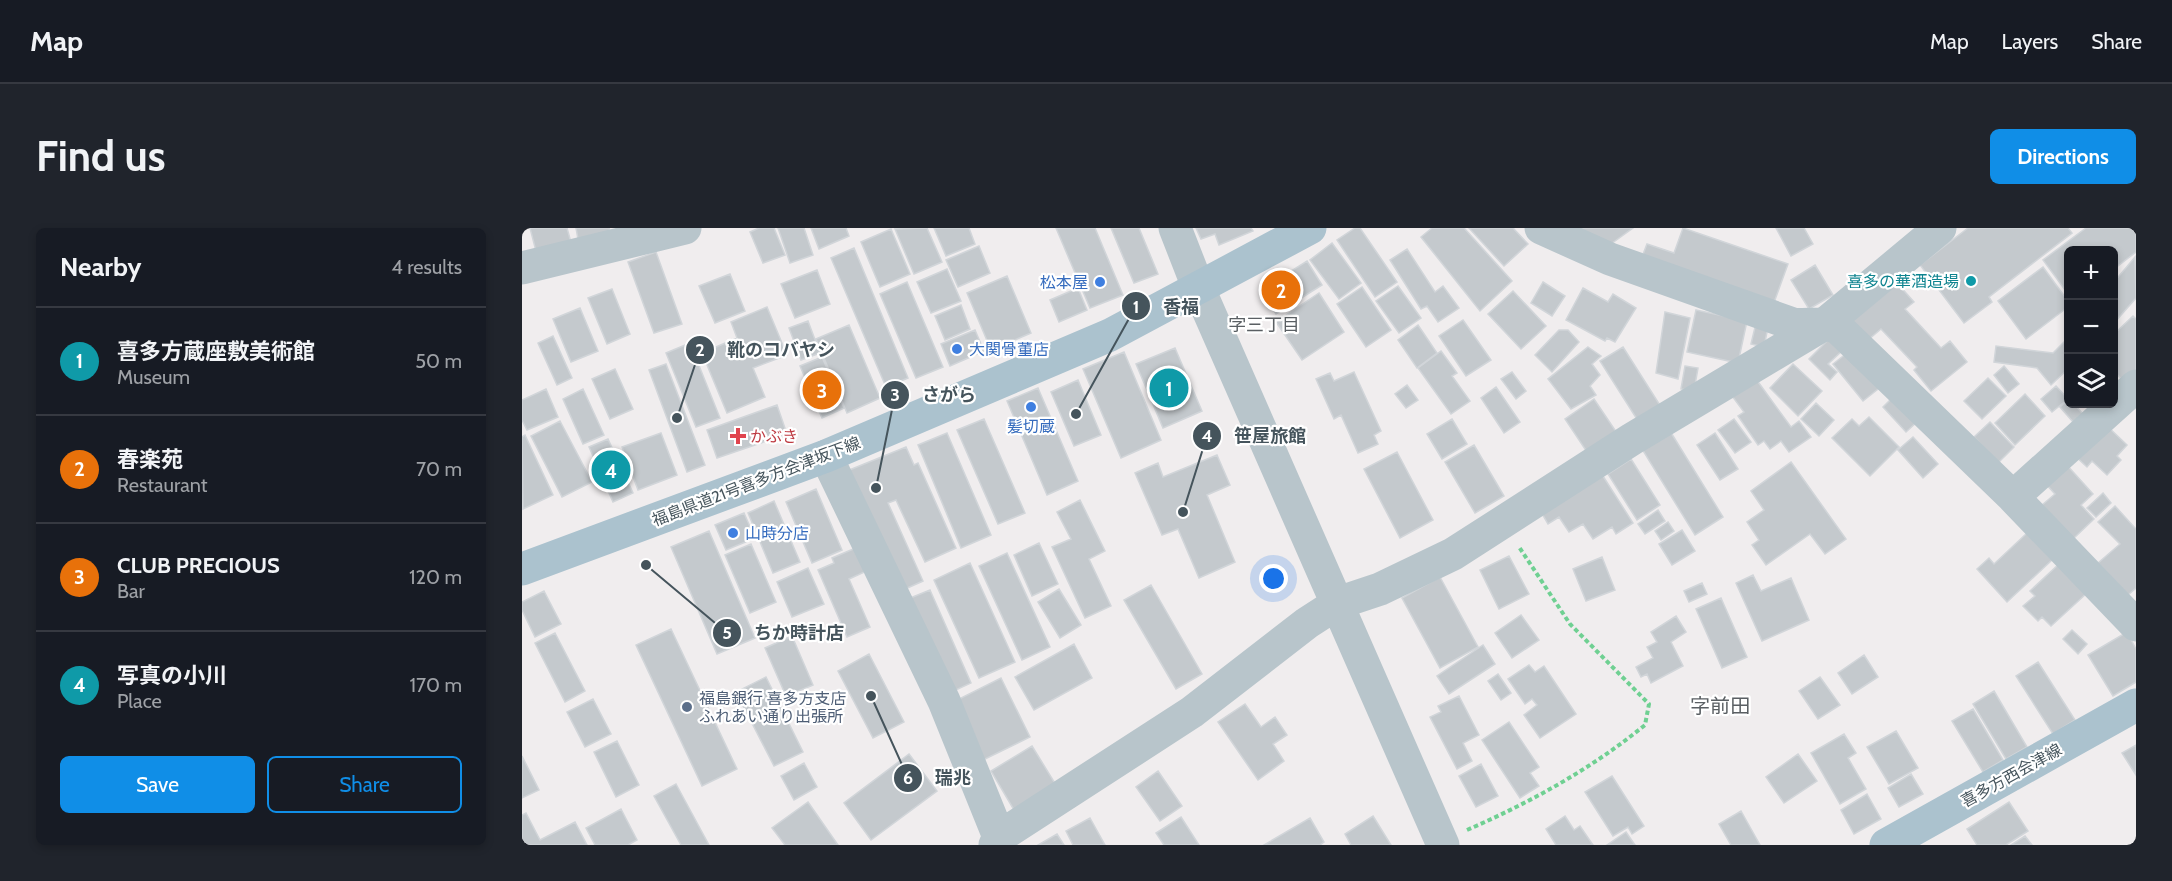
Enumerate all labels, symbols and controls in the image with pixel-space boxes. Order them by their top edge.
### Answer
text: Map [30,24,83,58]
text: Map [1930,29,1969,54]
text: Layers [2002,29,2058,54]
text: Share [2091,29,2142,54]
button: Directions [1990,129,2136,184]
text: Find us [36,130,165,182]
map controls [2064,246,2118,408]
button: + [2064,246,2118,300]
text: Nearby [60,251,141,283]
text: 4 results [391,255,462,279]
pin: 2 [1262,268,1300,312]
place label: 喜多の華酒造場 [1847,272,1959,291]
place label: 松本屋 [1040,273,1088,292]
marker: 喜多の華酒造場 [1964,274,1978,288]
marker: 松本屋 [1093,275,1107,289]
callout: 香福 [1121,288,1211,324]
text: 1 [1133,296,1139,318]
text: 香福 [1163,296,1199,318]
button: − [2064,300,2118,354]
district label: 字三丁目 [1228,314,1300,336]
callout: 靴のコバヤシ [685,332,847,368]
text: 喜多方蔵座敷美術館 [117,338,315,365]
text: 2 [695,339,705,361]
text: 靴のコバヤシ [727,339,835,361]
place label: 大関骨董店 [969,340,1049,359]
marker: 大関骨董店 [950,342,964,356]
text: 1 [76,349,83,373]
text: 50 m [415,349,462,373]
button: layers [2064,354,2118,408]
text: Museum [117,365,190,389]
pin: 1 [1150,366,1188,410]
pin: 3 [802,368,842,412]
callout: さがら [880,377,988,413]
text: 3 [890,384,900,406]
text: さがら [922,384,976,406]
marker: 髪切蔵 [1024,400,1038,414]
place label: 髪切蔵 [1007,417,1055,436]
callout: 笹屋旅館 [1192,418,1318,454]
text: 4 [1201,425,1213,447]
text: 笹屋旅館 [1234,425,1306,447]
place label: かぶき [750,427,798,446]
marker: かぶき [731,429,745,443]
street label: 福島県道21号喜多方会津坂下線 [649,433,863,530]
text: 春楽苑 [117,446,183,473]
pin: 4 [592,448,631,492]
text: 2 [74,457,85,481]
text: 70 m [416,457,462,481]
text: Restaurant [117,473,208,497]
place label: 山時分店 [745,524,809,543]
marker: 山時分店 [726,526,740,540]
text: CLUB PRECIOUS [117,552,280,579]
your location [1259,564,1288,593]
text: 3 [74,565,85,589]
text: 120 m [409,565,462,589]
text: Bar [117,579,145,603]
callout: ちか時計店 [712,615,856,651]
text: 5 [722,622,732,644]
text: ちか時計店 [754,622,844,644]
text: 写真の小川 [117,662,227,689]
text: 4 [73,673,86,697]
text: 170 m [410,673,462,697]
text: Place [117,689,162,713]
place label: 福島銀行 喜多方支店 ふれあい通り出張所 [699,689,847,726]
district label: 字前田 [1690,694,1750,718]
marker: 福島銀行 喜多方支店 ふれあい通り出張所 [680,700,694,714]
street label: 喜多方西会津線 [1958,740,2065,811]
button: Save [60,756,255,813]
button: Share [267,756,462,813]
callout: 瑞兆 [893,760,983,796]
text: 6 [903,767,913,789]
text: 瑞兆 [935,767,971,789]

